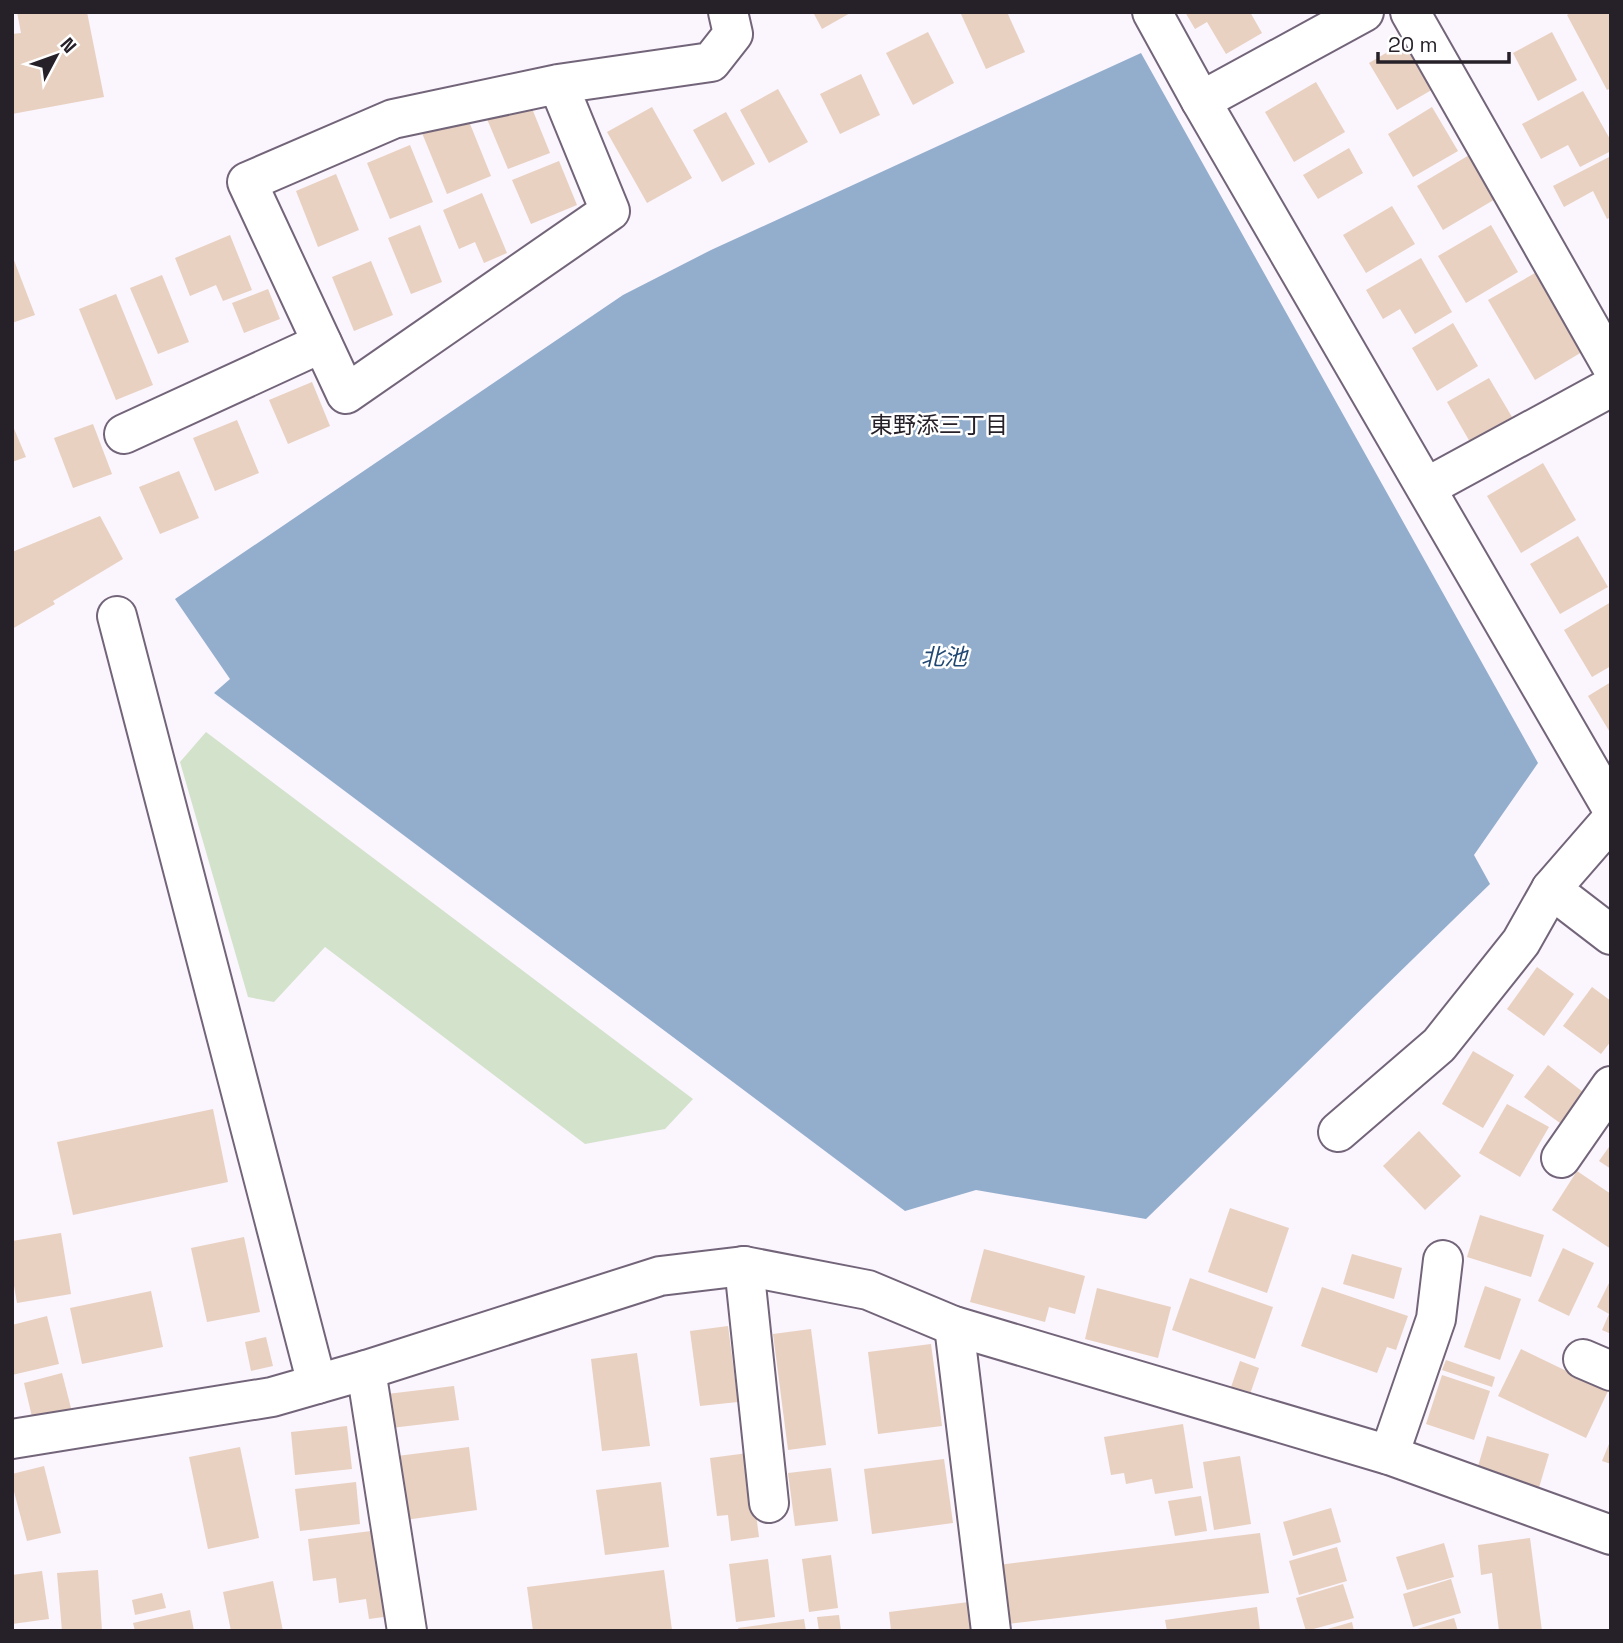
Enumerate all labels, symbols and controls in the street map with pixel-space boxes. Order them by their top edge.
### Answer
north arrow [21,21,91,91]
scale bar [1378,21,1509,65]
text: 20 m [1388,31,1438,58]
text: N [55,32,82,58]
district label: 東野添三丁目 [870,410,1008,440]
water label: 北池 [921,642,969,672]

